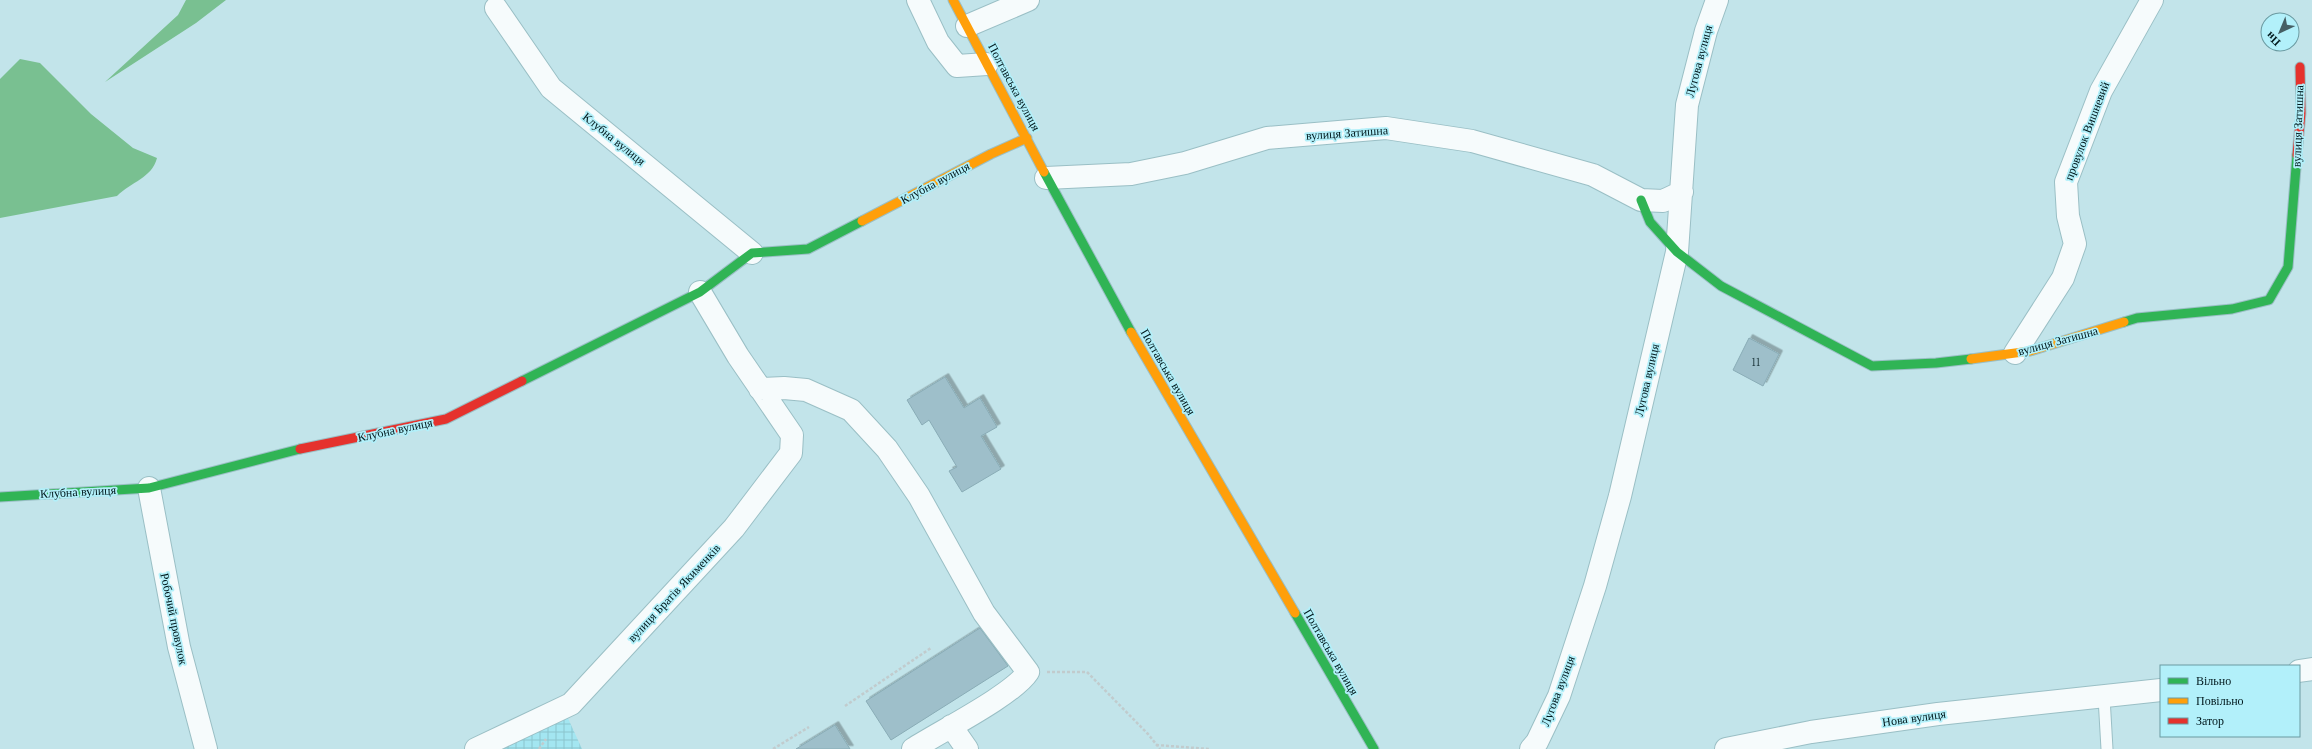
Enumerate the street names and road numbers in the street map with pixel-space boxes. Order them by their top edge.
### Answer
street label: Лугова вулиця [1682,23,1715,98]
street label: Полтавська вулиця [985,40,1044,134]
street label: провулок Вишневий [2061,79,2112,182]
street label: вулиця Затишна [2289,84,2306,167]
street label: Клубна вулиця [580,109,649,169]
street label: вулиця Затишна [1305,122,1389,143]
street label: Клубна вулиця [898,158,972,207]
street label: вулиця Затишна [2016,322,2100,358]
street label: Полтавська вулиця [1138,326,1199,418]
street label: Лугова вулиця [1631,342,1662,418]
street label: Клубна вулиця [356,414,434,445]
street label: Клубна вулиця [40,482,117,501]
street label: вулиця Братів Якименків [624,540,723,645]
street label: Робочий провулок [157,572,192,666]
street label: Полтавська вулиця [1301,606,1362,698]
street label: Лугова вулиця [1537,653,1578,728]
street label: Нова вулиця [1881,706,1947,729]

